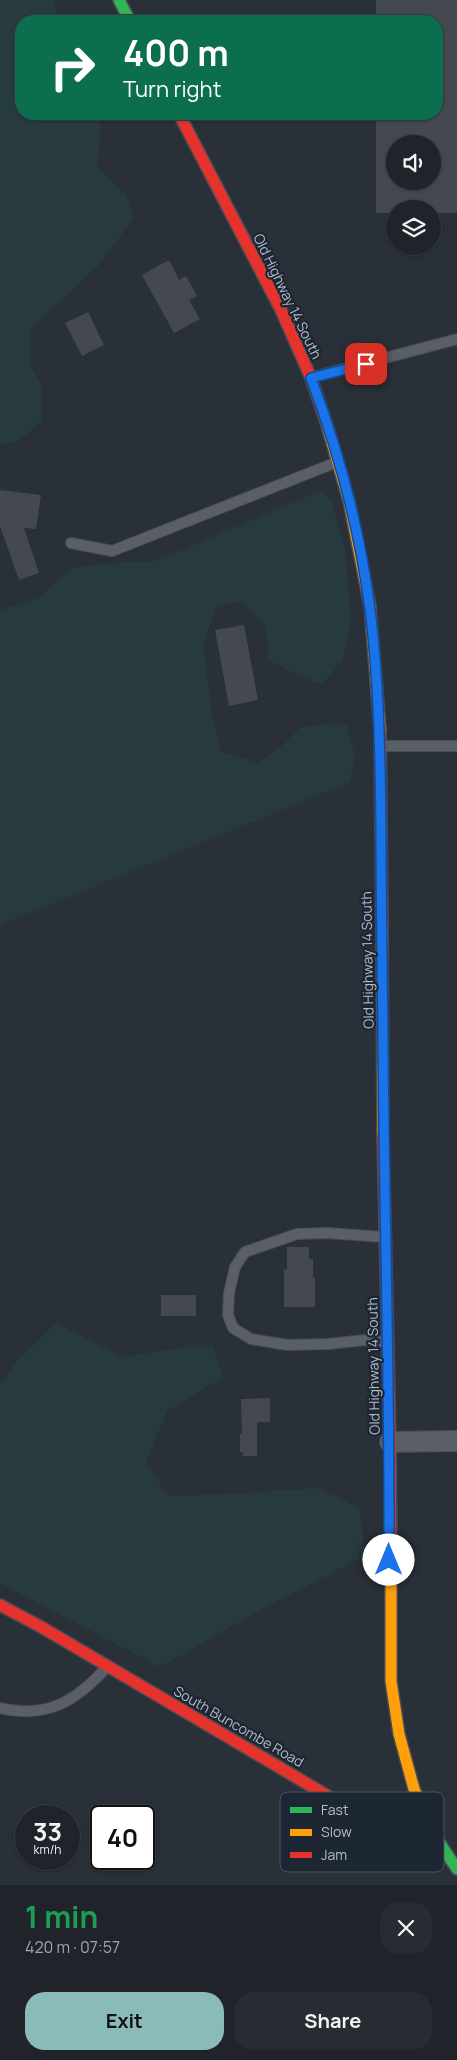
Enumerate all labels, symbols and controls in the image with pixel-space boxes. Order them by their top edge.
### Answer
text: 400 m [123,29,229,77]
icon: right [40,35,105,100]
text: Turn right [123,74,221,104]
map controls [386,135,441,255]
button: sound [386,135,441,190]
button: layers [386,200,441,255]
street label: Old Highway 14 South [249,230,327,362]
pin [345,343,387,385]
icon: arrive [352,350,380,378]
street label: Old Highway 14 South [356,891,378,1029]
street label: Old Highway 14 South [362,1297,384,1435]
position arrow [362,1533,414,1585]
street label: South Buncombe Road [170,1681,308,1771]
legend [280,1792,444,1872]
text: Fast [321,1800,349,1819]
speed limit sign: 40 [90,1805,155,1870]
text: 33 [33,1814,62,1849]
text: Slow [321,1822,352,1841]
text: km/h [34,1841,61,1858]
text: Jam [321,1845,347,1864]
text: 1 min [25,1896,98,1937]
button: close [380,1902,432,1954]
text: 420 m · 07:57 [25,1936,120,1958]
button: Exit [25,1992,224,2050]
button: Share [234,1992,432,2050]

